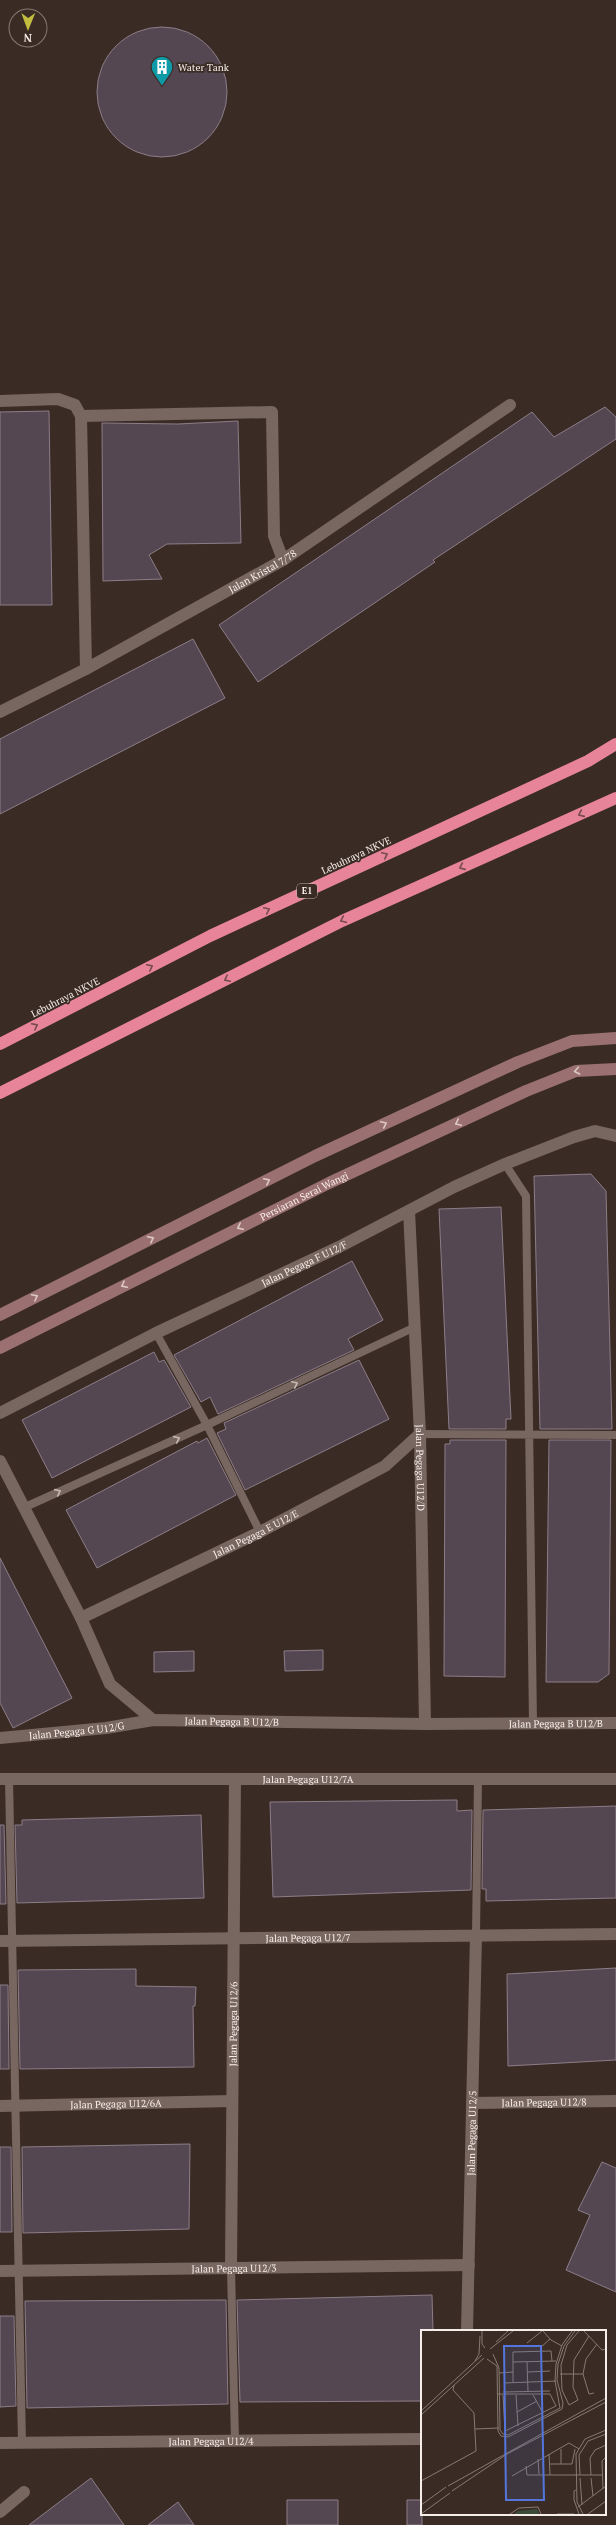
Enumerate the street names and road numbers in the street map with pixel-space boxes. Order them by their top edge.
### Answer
street label: Jalan Kristal 7/78 [226,547,299,596]
street label: Lebuhraya NKVE [319,834,393,877]
road number: E1 [297,884,317,898]
street label: Lebuhraya NKVE [29,974,102,1020]
street label: Persiaran Serai Wangi [258,1169,350,1224]
street label: Jalan Pegaga F U12/F [260,1238,349,1289]
street label: Jalan Pegaga U12/D [413,1424,427,1511]
street label: Jalan Pegaga E U12/E [211,1507,301,1561]
street label: Jalan Pegaga B U12/B [185,1714,279,1729]
street label: Jalan Pegaga B U12/B [509,1717,603,1731]
street label: Jalan Pegaga G U12/G [28,1719,125,1742]
street label: Jalan Pegaga U12/7A [262,1773,354,1786]
street label: Jalan Pegaga U12/7 [265,1931,351,1945]
street label: Jalan Pegaga U12/6 [227,1981,240,2067]
street label: Jalan Pegaga U12/5 [465,2090,479,2176]
street label: Jalan Pegaga U12/8 [501,2095,587,2110]
street label: Jalan Pegaga U12/6A [70,2097,162,2111]
street label: Jalan Pegaga U12/3 [191,2261,277,2276]
street label: Jalan Pegaga U12/4 [168,2435,254,2448]

